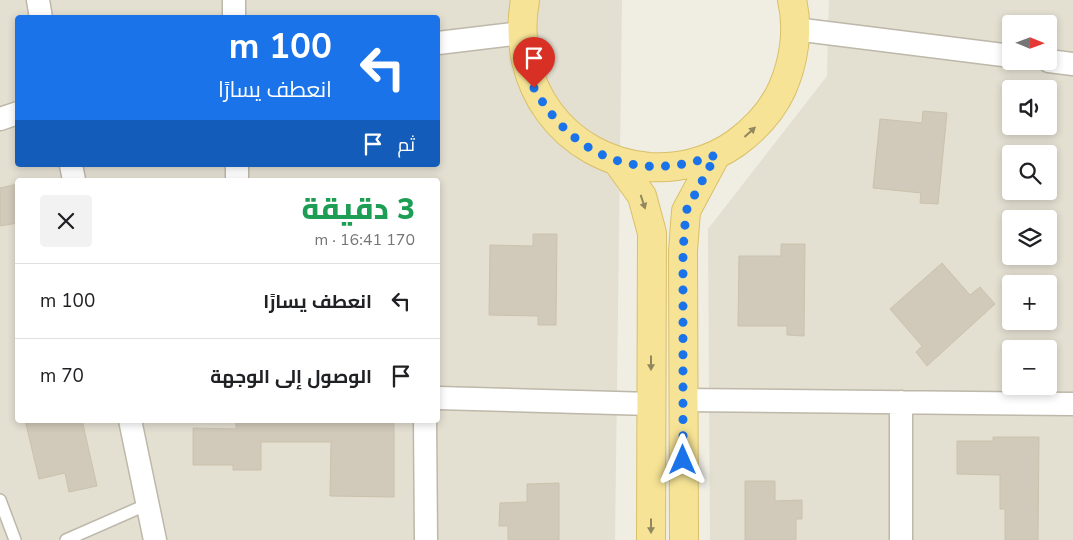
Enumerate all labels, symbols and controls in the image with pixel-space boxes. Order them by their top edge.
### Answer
north arrow [1002,15,1058,70]
map controls [1002,15,1057,395]
text: 100 m [229,23,332,70]
icon: left [350,35,415,100]
pin [513,37,555,88]
icon: arrive [520,44,548,72]
text: انعطف يسارًا [218,75,332,105]
button: sound [1002,80,1057,135]
one-way arrow [744,126,756,138]
icon: arrive [359,130,387,158]
text: ثم [397,132,415,158]
button: search [1002,145,1057,200]
text: 3 دقيقة [302,189,415,230]
button: close [40,195,92,247]
one-way arrow [639,195,647,210]
button: layers [1002,210,1057,265]
text: 170 m · 16:41 [314,229,415,251]
button: + [1002,275,1057,330]
icon: left [387,287,415,315]
text: 100 m [40,288,95,314]
text: انعطف يسارًا [263,289,372,315]
button: − [1002,340,1057,395]
one-way arrow [647,355,655,371]
icon: arrive [387,362,415,390]
text: 70 m [40,363,84,389]
text: الوصول إلى الوجهة [210,364,372,390]
position arrow [656,433,708,485]
one-way arrow [647,518,655,534]

